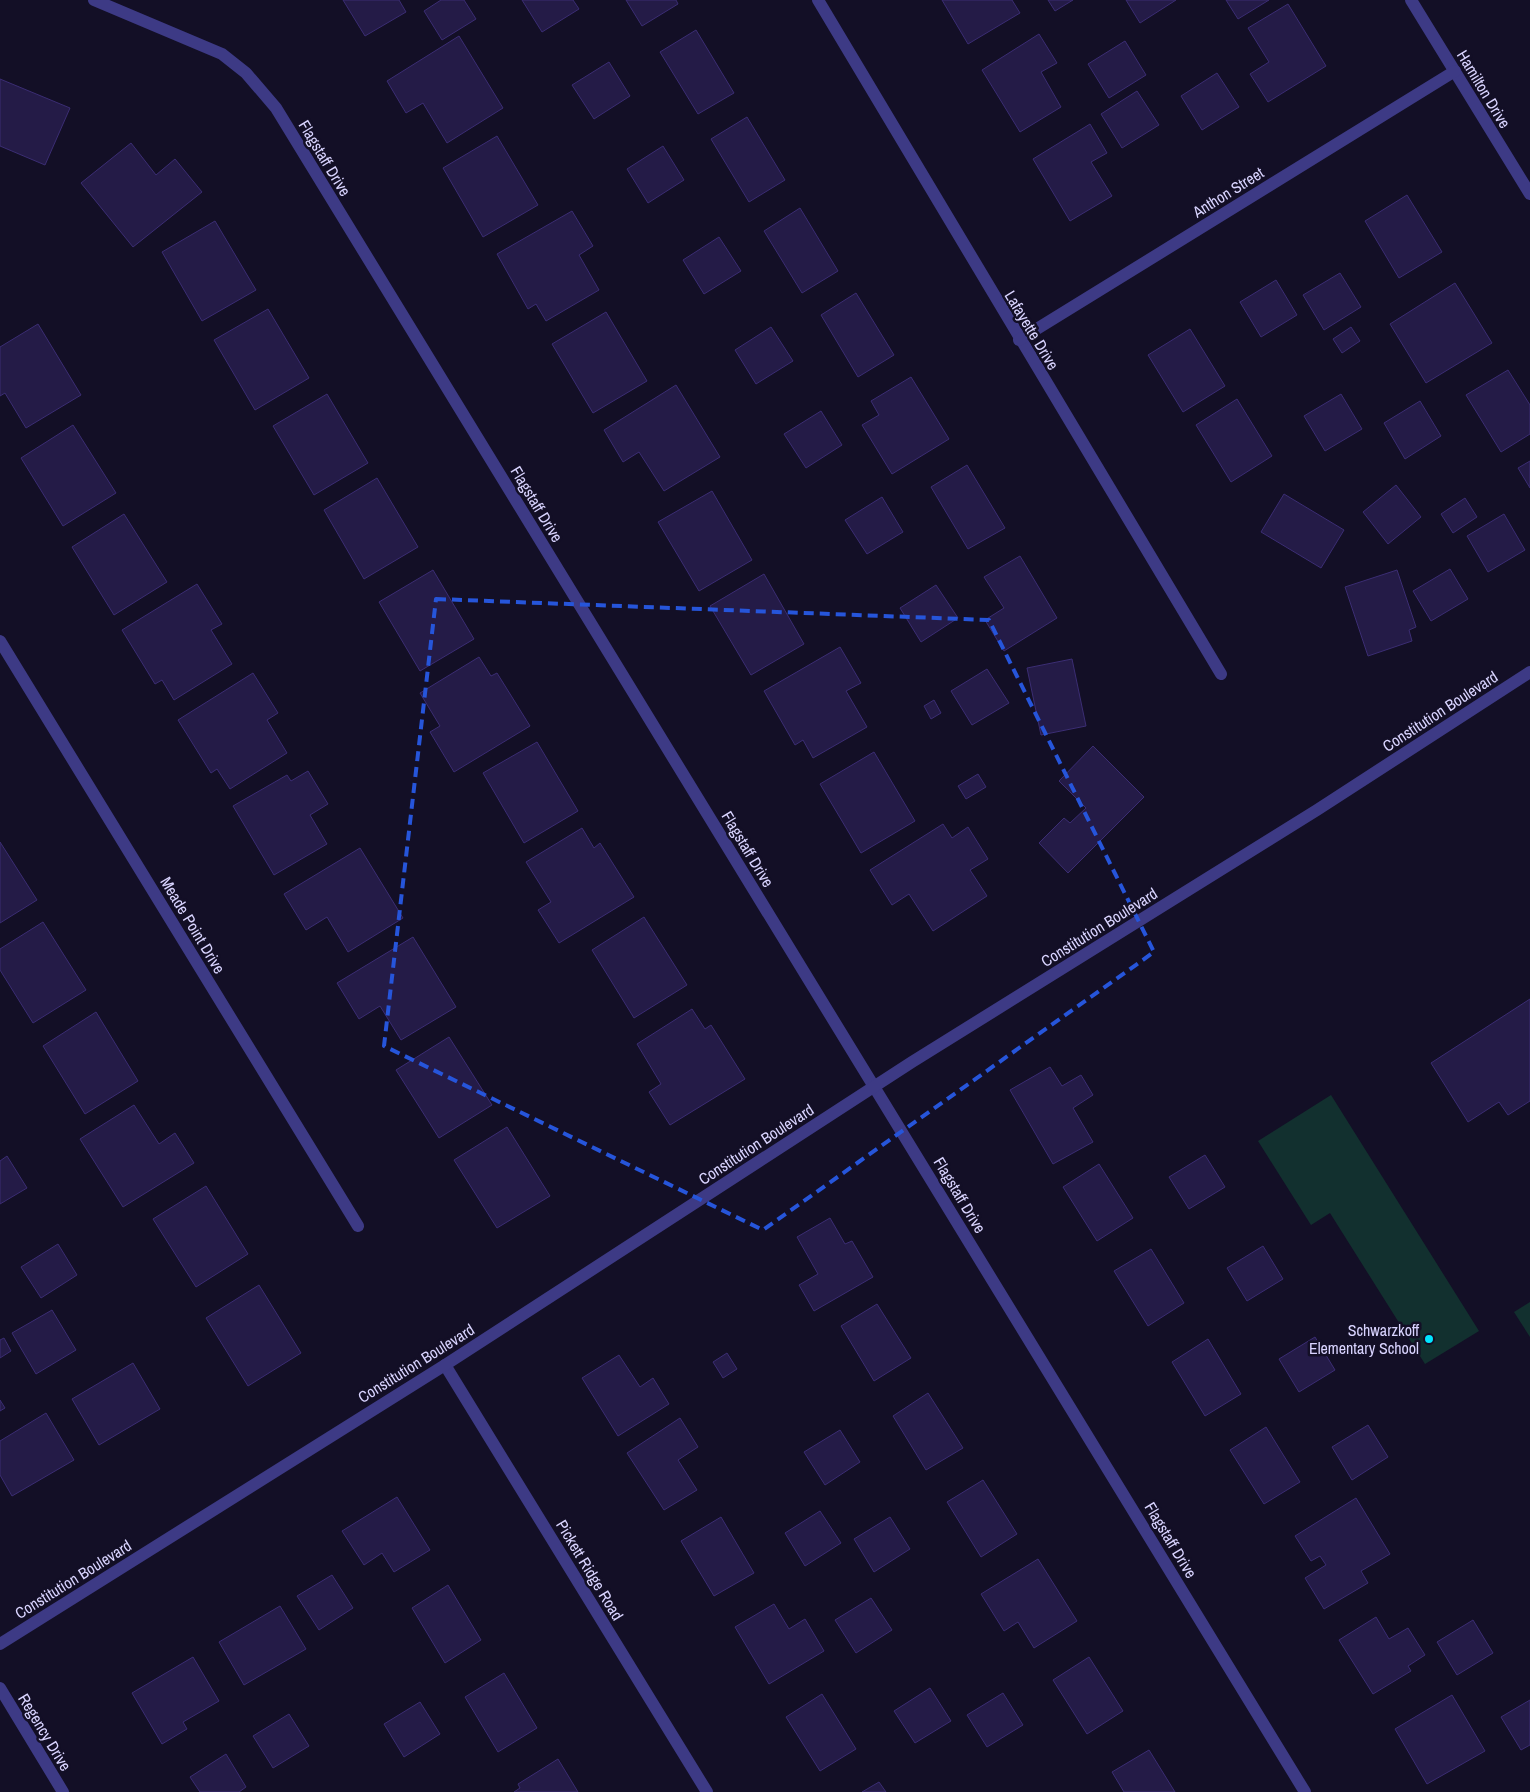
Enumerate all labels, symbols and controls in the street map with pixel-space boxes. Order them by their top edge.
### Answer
street label: Hamilton Drive [1452,46,1516,132]
street label: Flagstaff Drive [294,116,356,200]
street label: Anthon Street [1187,161,1268,223]
street label: Lafayette Drive [1000,286,1064,374]
street label: Flagstaff Drive [506,462,568,546]
street label: Constitution Boulevard [1378,665,1502,757]
street label: Flagstaff Drive [717,807,779,891]
street label: Meade Point Drive [155,872,231,978]
street label: Constitution Boulevard [1037,882,1161,972]
street label: Constitution Boulevard [694,1098,818,1190]
street label: Flagstaff Drive [929,1153,991,1237]
street label: Constitution Boulevard [354,1318,478,1408]
place label: Schwarzkoff Elementary School [1309,1319,1420,1359]
marker: Schwarzkoff Elementary School [1423,1333,1435,1345]
street label: Flagstaff Drive [1140,1498,1202,1582]
street label: Pickett Ridge Road [551,1516,629,1624]
street label: Constitution Boulevard [11,1534,135,1624]
street label: Regency Drive [13,1689,77,1775]

